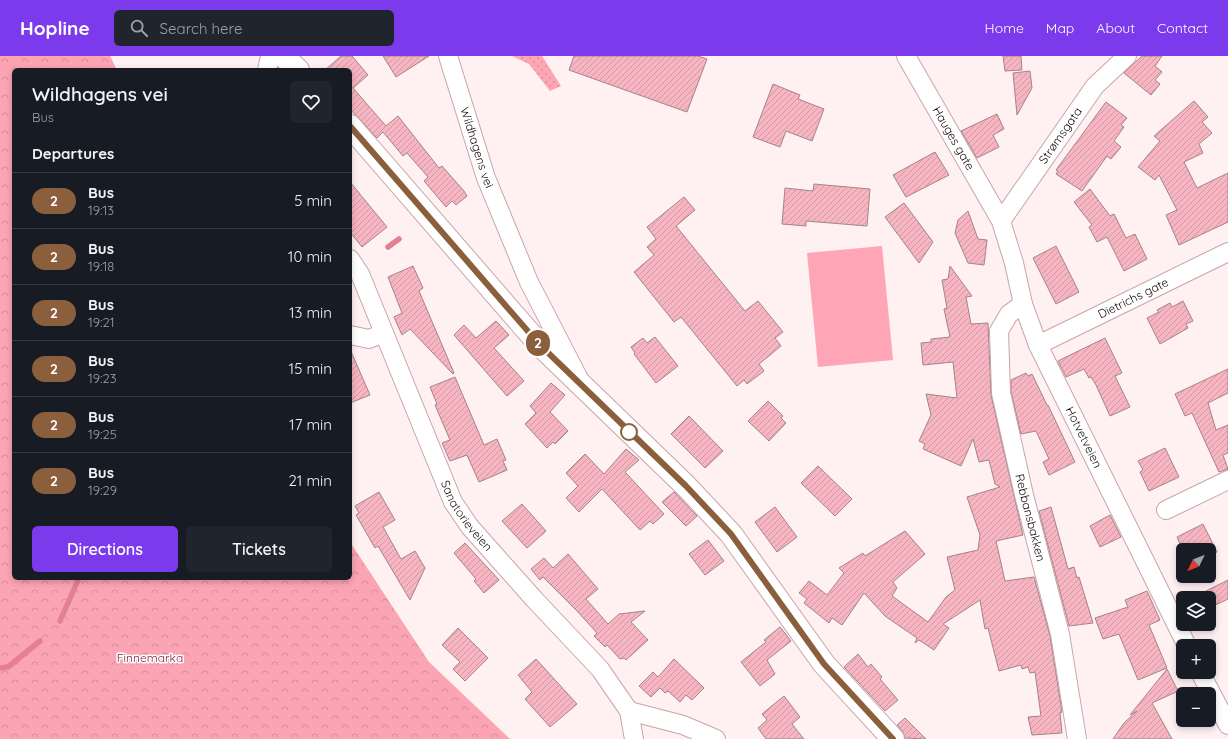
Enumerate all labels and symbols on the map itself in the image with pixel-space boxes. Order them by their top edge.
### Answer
street label: Hauges gate [930,104,978,173]
street label: Strømsgata [1035,104,1085,166]
street label: Wildhagens vei [457,105,497,190]
street label: Dietrichs gate [1095,274,1171,322]
line badge: 2 [525,330,551,356]
street label: Hotvetveien [1063,404,1106,470]
unlabelled marker [620,423,638,441]
street label: Rebbansbakken [1012,472,1049,563]
street label: Sanatorieveien [438,478,496,554]
north arrow [1176,543,1216,583]
park label: Finnemarka [117,650,183,665]

